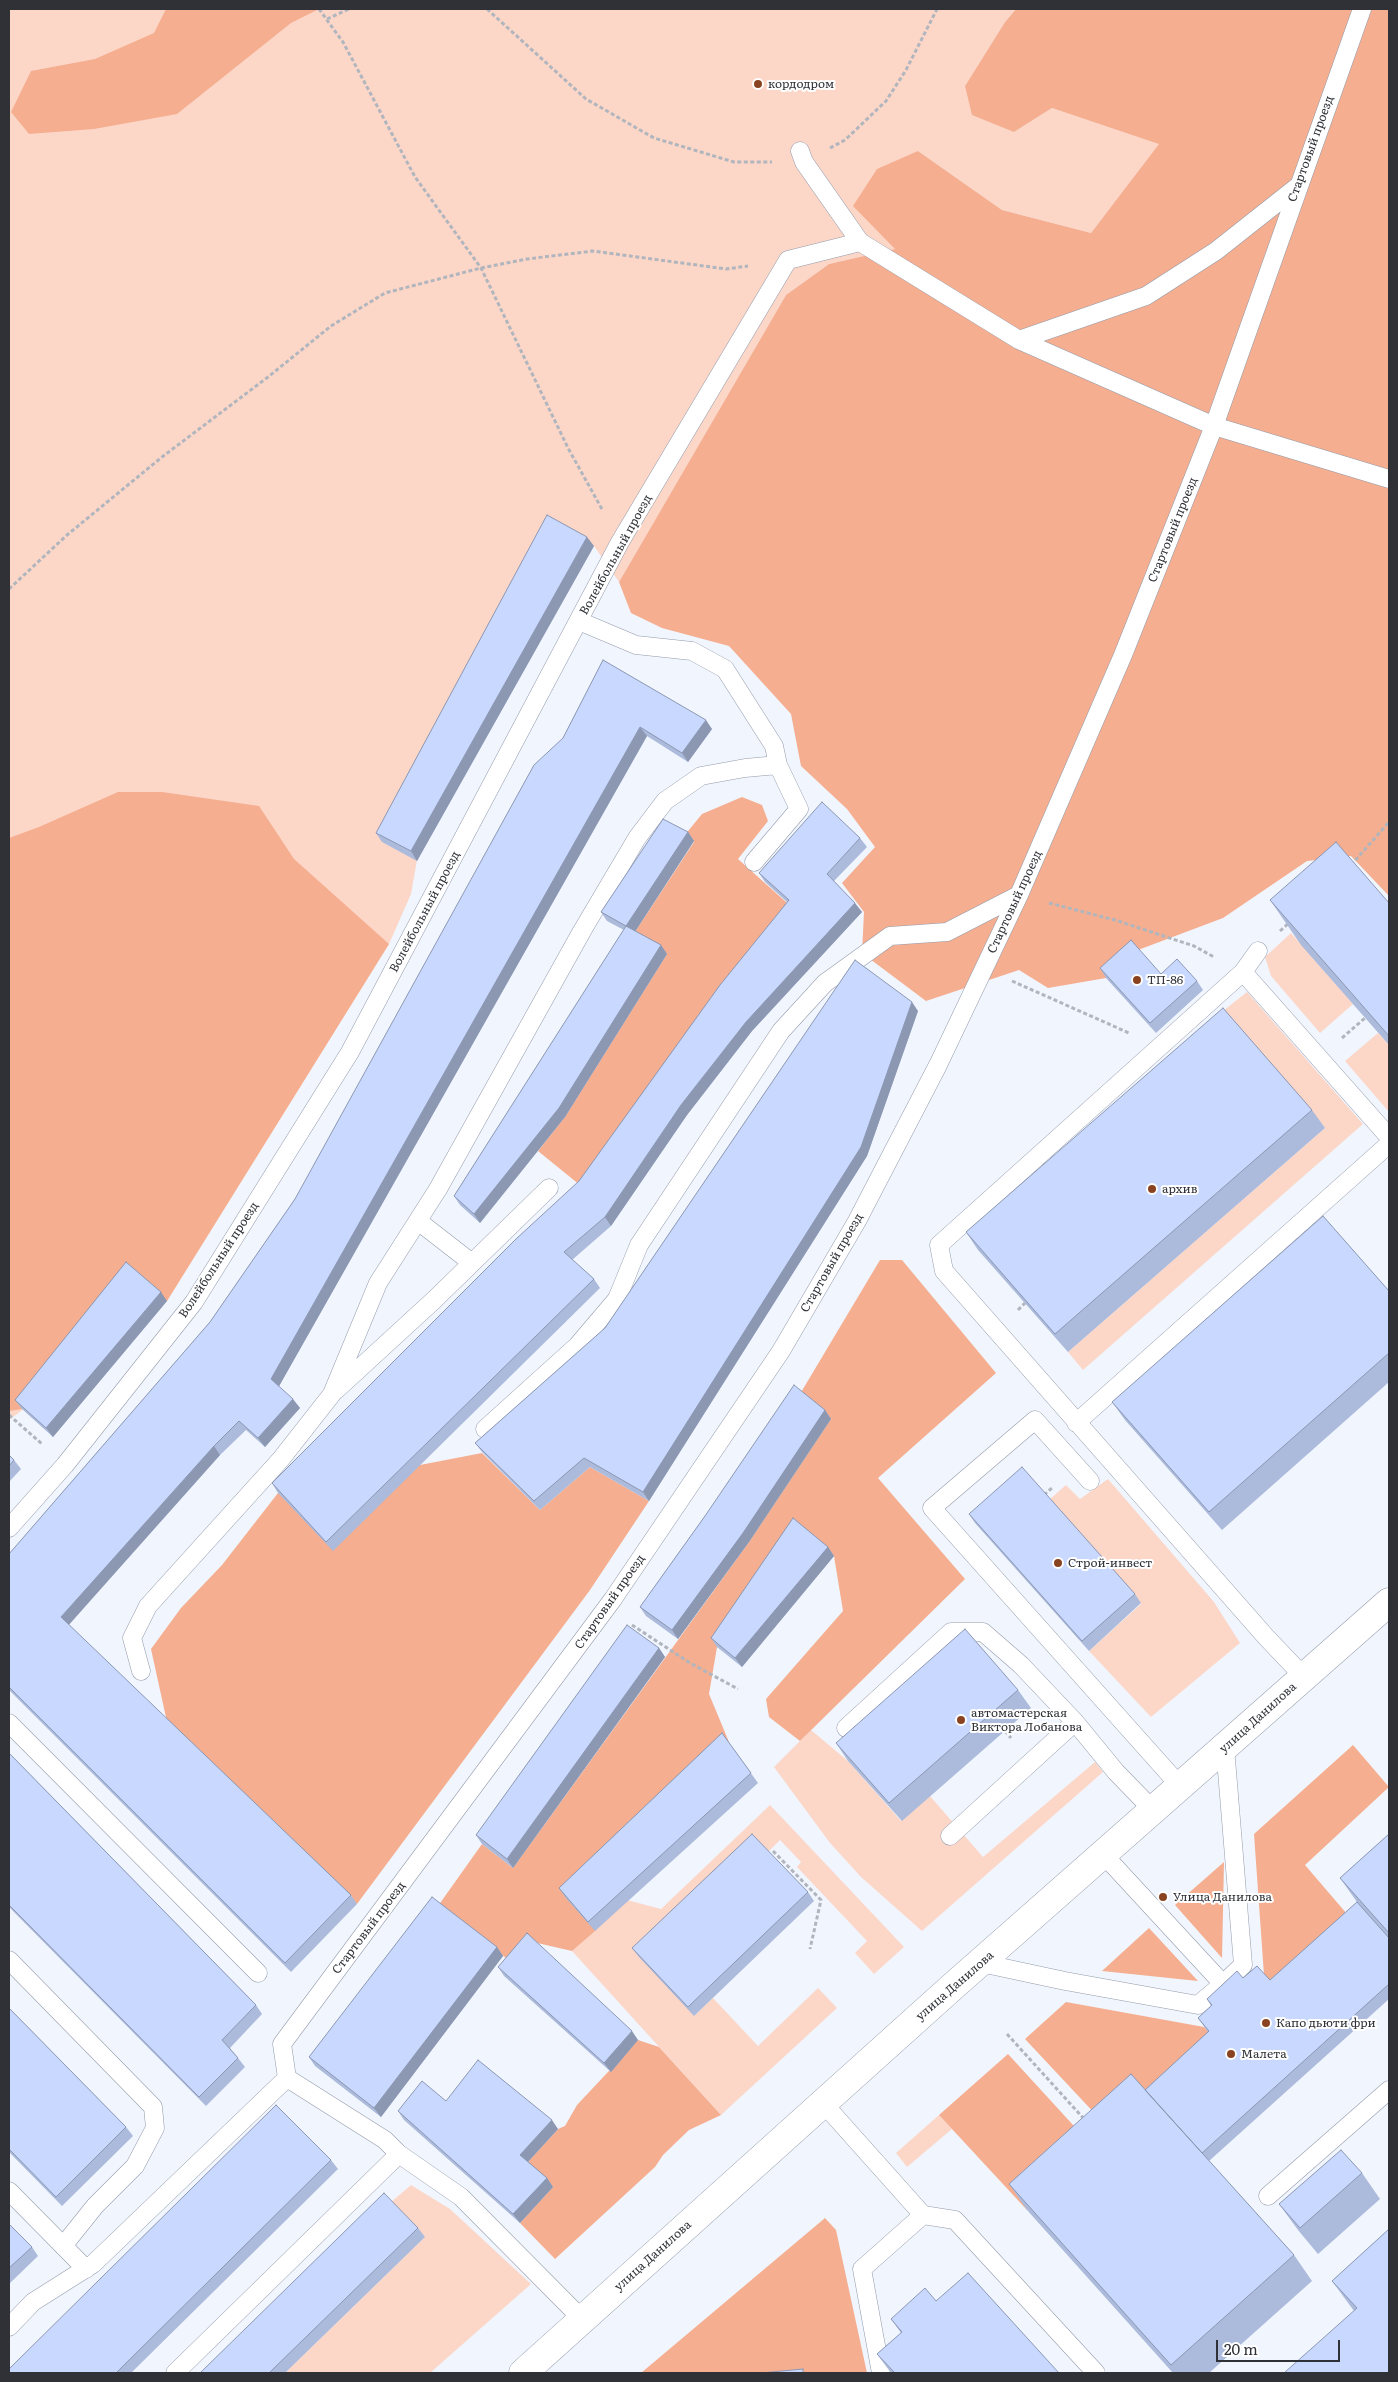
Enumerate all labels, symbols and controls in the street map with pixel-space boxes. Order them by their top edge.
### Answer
place label: кордодром [768,77,834,91]
marker: кордодром [752,78,764,90]
street label: Стартовый проезд [1285,94,1337,204]
street label: Стартовый проезд [1145,475,1201,585]
street label: Волейбольный проезд [577,492,655,618]
street label: Стартовый проезд [985,848,1045,956]
street label: Волейбольный проезд [387,849,463,975]
place label: ТП-86 [1147,973,1183,987]
marker: ТП-86 [1131,974,1143,986]
place label: архив [1162,1182,1197,1196]
marker: архив [1146,1183,1158,1195]
street label: Волейбольный проезд [176,1199,262,1321]
street label: Стартовый проезд [798,1211,866,1315]
street label: Стартовый проезд [572,1552,648,1652]
place label: Строй-инвест [1068,1556,1152,1570]
marker: Строй-инвест [1052,1557,1064,1569]
street label: улица Данилова [1217,1680,1299,1756]
place label: автомастерская Виктора Лобанова [971,1706,1082,1734]
marker: автомастерская Виктора Лобанова [955,1714,967,1726]
street label: Стартовый проезд [330,1879,408,1977]
place label: Улица Данилова [1173,1890,1272,1904]
marker: Улица Данилова [1157,1891,1169,1903]
street label: улица Данилова [913,1948,997,2024]
place label: Капо дьюти фри [1276,2016,1376,2030]
marker: Капо дьюти фри [1260,2017,1272,2029]
place label: Малета [1241,2047,1287,2061]
marker: Малета [1225,2048,1237,2060]
street label: улица Данилова [612,2218,694,2294]
scale bar [1218,2330,1342,2362]
text: 20 m [1224,2337,1258,2360]

